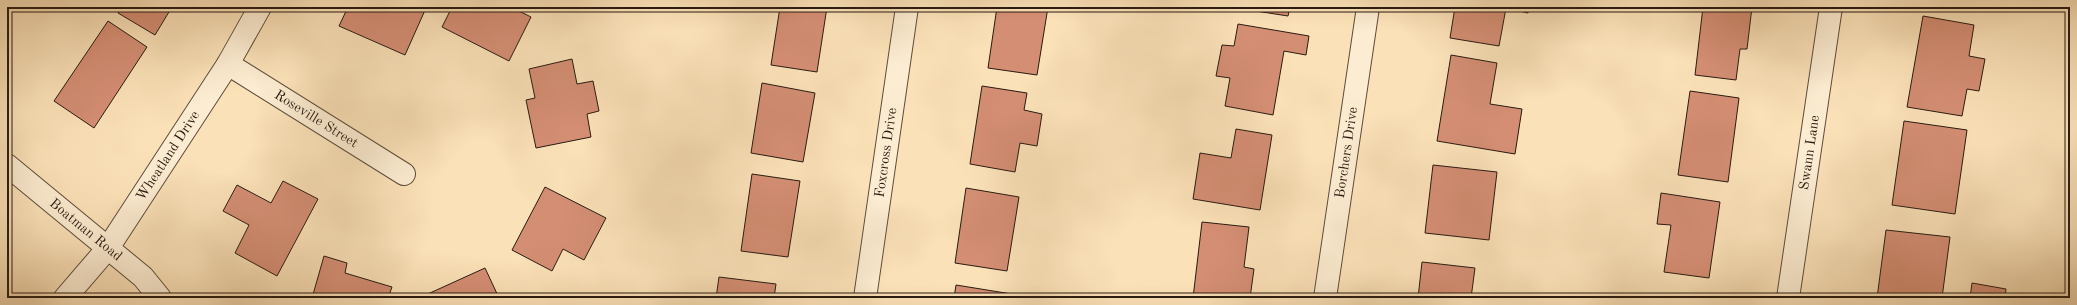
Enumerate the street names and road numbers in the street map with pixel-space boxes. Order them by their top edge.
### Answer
street label: Roseville Street [272,88,361,150]
street label: Borchers Drive [1333,106,1360,199]
street label: Foxcross Drive [873,107,899,198]
street label: Wheatland Drive [134,108,202,203]
street label: Swann Lane [1797,114,1822,191]
street label: Boatman Road [47,196,125,264]

